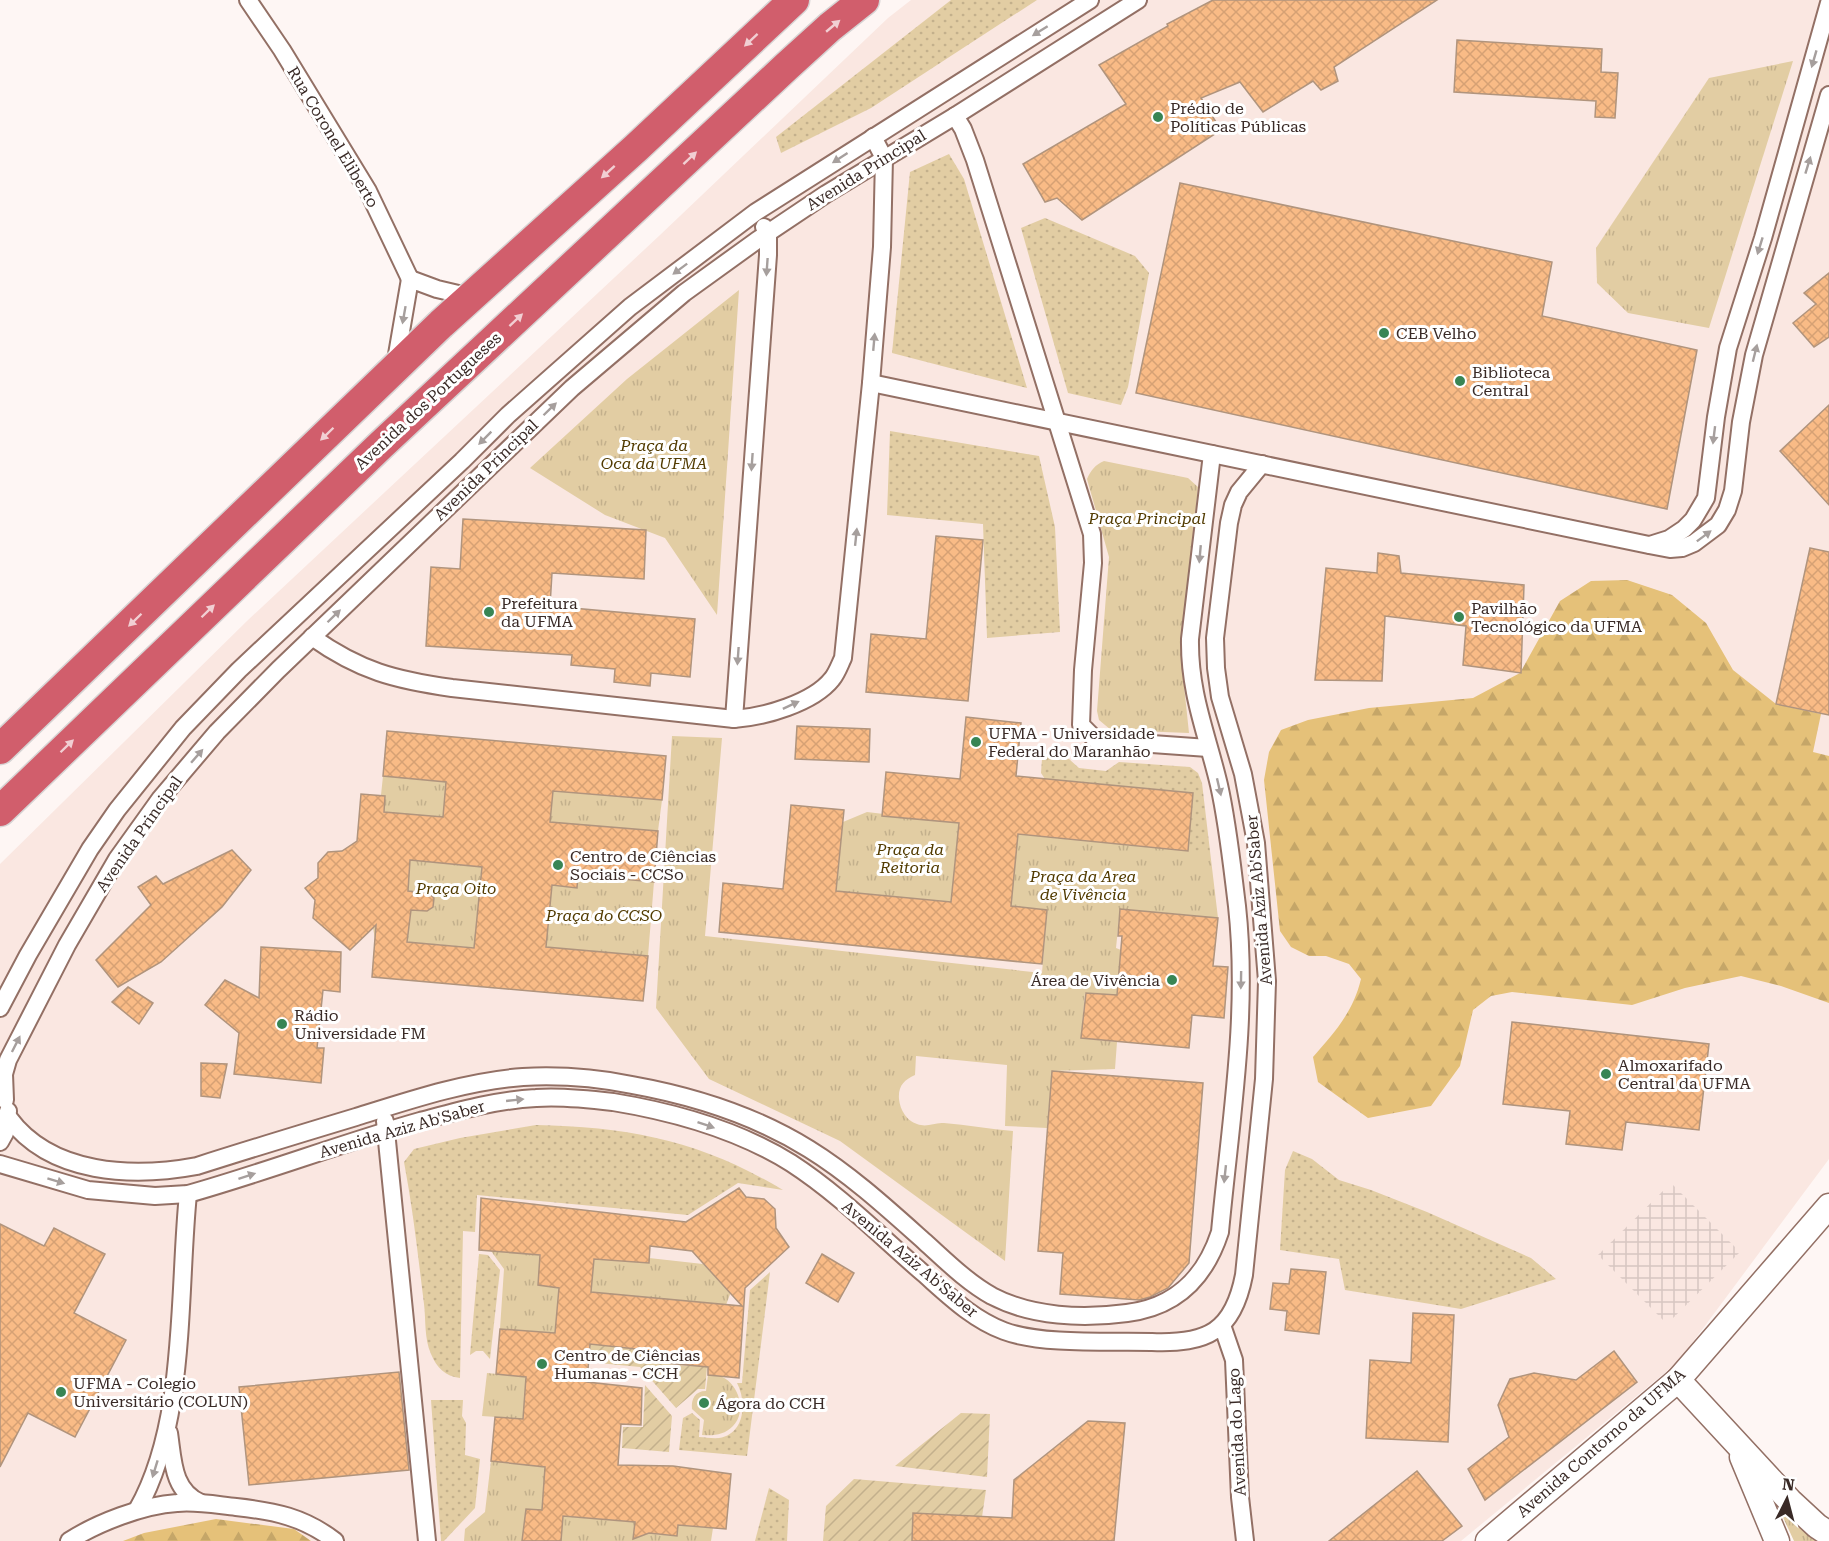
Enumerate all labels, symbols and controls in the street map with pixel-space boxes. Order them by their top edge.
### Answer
one-way arrow [825,19,841,32]
one-way arrow [1032,26,1048,37]
one-way arrow [744,33,759,47]
one-way arrow [1809,50,1818,68]
street label: Rua Coronel Eliberto [283,63,383,211]
place label: Prédio de Políticas Públicas [1170,99,1307,136]
marker: Prédio de Políticas Públicas [1151,110,1165,124]
street label: Avenida Principal [803,126,929,214]
one-way arrow [682,151,697,165]
one-way arrow [832,153,848,164]
one-way arrow [1804,156,1813,174]
one-way arrow [600,166,616,179]
one-way arrow [1755,238,1764,256]
one-way arrow [762,258,771,277]
one-way arrow [672,263,688,275]
one-way arrow [399,305,408,324]
one-way arrow [509,313,523,327]
place label: CEB Velho [1396,324,1477,343]
marker: CEB Velho [1377,326,1391,340]
street label: Avenida dos Portugueses [351,328,505,474]
one-way arrow [870,333,879,352]
one-way arrow [1750,344,1760,362]
place label: Biblioteca Central [1472,363,1551,400]
marker: Biblioteca Central [1453,374,1467,388]
one-way arrow [543,402,558,416]
street label: Avenida Principal [430,415,542,524]
one-way arrow [1709,426,1718,445]
one-way arrow [320,427,335,441]
one-way arrow [479,431,493,445]
park label: Praça da Oca da UFMA [601,436,707,473]
one-way arrow [747,452,757,471]
park label: Praça Principal [1087,509,1206,528]
one-way arrow [851,527,861,546]
one-way arrow [1696,529,1712,542]
one-way arrow [1195,545,1205,564]
place label: Prefeitura da UFMA [501,594,578,631]
place label: Pavilhão Tecnológico da UFMA [1471,599,1643,636]
one-way arrow [200,604,215,618]
marker: Prefeitura da UFMA [482,605,496,619]
one-way arrow [326,610,340,624]
marker: Pavilhão Tecnológico da UFMA [1452,610,1466,624]
one-way arrow [129,613,143,627]
one-way arrow [733,647,742,666]
one-way arrow [782,700,800,710]
place label: UFMA - Universidade Federal do Maranhão [988,724,1155,761]
marker: UFMA - Universidade Federal do Maranhão [969,735,983,749]
one-way arrow [60,739,75,753]
one-way arrow [190,749,203,764]
street label: Avenida Principal [92,772,186,896]
one-way arrow [1215,778,1224,797]
street label: Avenida Aziz Ab'Saber [1242,813,1276,986]
park label: Praça da Reitoria [875,840,944,877]
place label: Centro de Ciências Sociais - CCSo [570,847,717,884]
marker: Centro de Ciências Sociais - CCSo [551,858,565,872]
park label: Praça da Area de Vivência [1029,867,1137,904]
park label: Praça Oito [415,879,496,898]
park label: Praça do CCSO [545,906,662,925]
place label: Área de Vivência [1031,971,1160,990]
one-way arrow [1236,971,1246,990]
marker: Área de Vivência [1165,973,1179,987]
place label: Rádio Universidade FM [294,1006,426,1043]
marker: Rádio Universidade FM [275,1017,289,1031]
one-way arrow [11,1035,21,1052]
place label: Almoxarifado Central da UFMA [1618,1056,1751,1093]
marker: Almoxarifado Central da UFMA [1599,1067,1613,1081]
one-way arrow [505,1095,524,1105]
street label: Avenida Aziz Ab'Saber [317,1096,487,1162]
one-way arrow [697,1121,715,1130]
one-way arrow [1220,1165,1230,1184]
one-way arrow [238,1171,256,1181]
one-way arrow [47,1177,65,1186]
street label: Avenida Aziz Ab'Saber [838,1197,982,1322]
place label: Centro de Ciências Humanas - CCH [554,1346,701,1383]
marker: Centro de Ciências Humanas - CCH [535,1357,549,1371]
street label: Avenida Contorno da UFMA [1513,1364,1690,1521]
street label: Avenida do Lago [1224,1367,1250,1497]
place label: UFMA - Colegio Universitário (COLUN) [73,1374,248,1411]
marker: UFMA - Colegio Universitário (COLUN) [54,1385,68,1399]
place label: Ágora do CCH [716,1394,825,1413]
marker: Ágora do CCH [697,1396,711,1410]
one-way arrow [150,1460,159,1478]
north arrow [1757,1469,1817,1529]
text: N [1781,1474,1796,1495]

